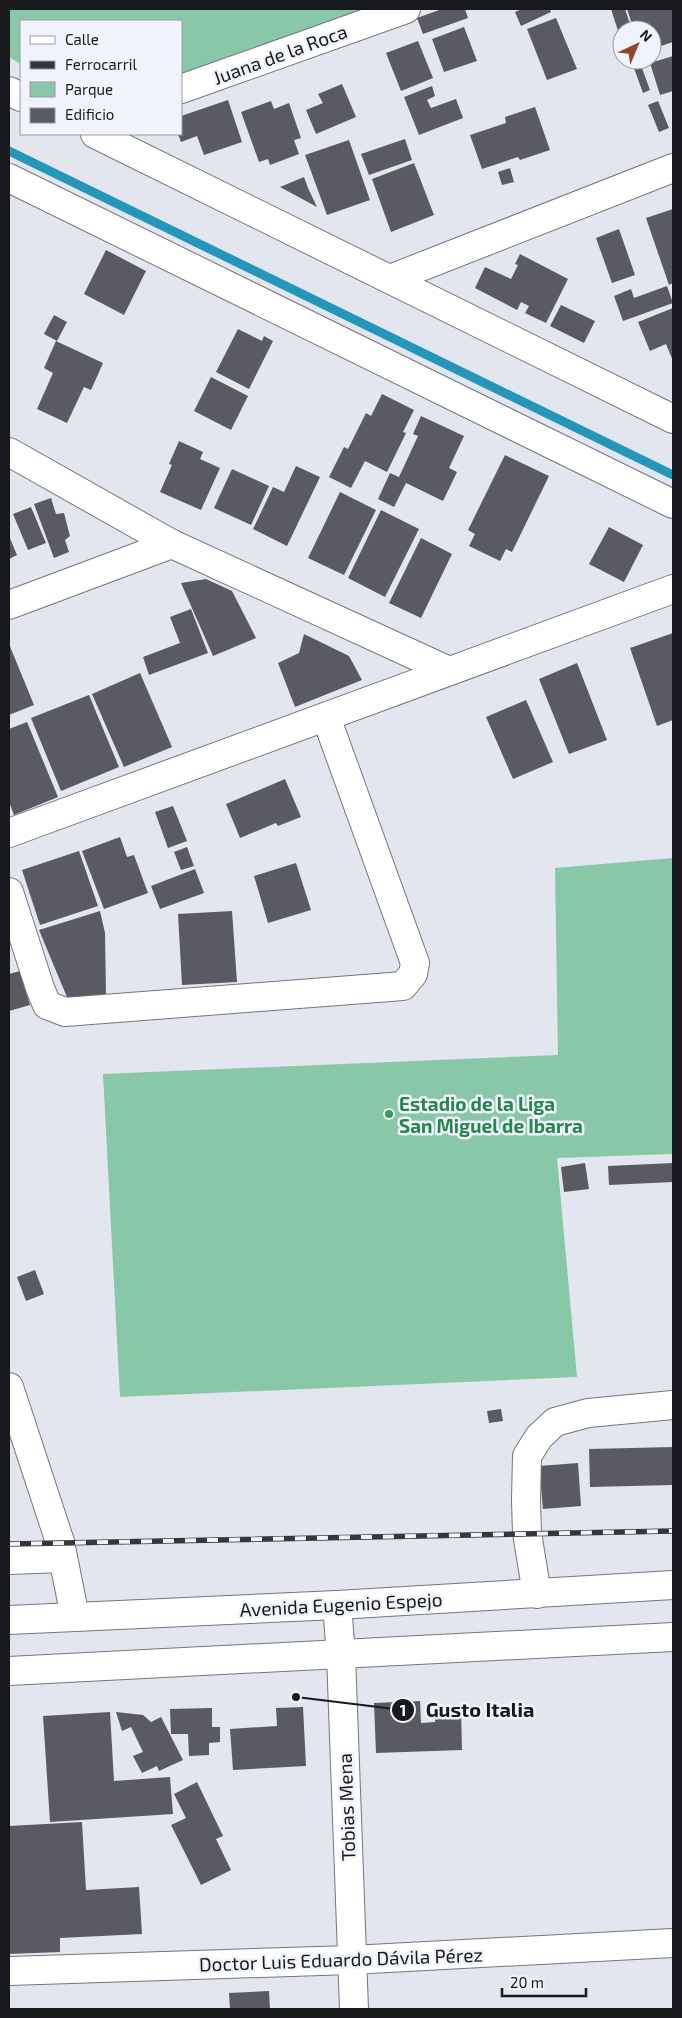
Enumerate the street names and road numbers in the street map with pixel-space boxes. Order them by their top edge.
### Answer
street label: Juana de la Roca [210,19,350,89]
street label: Avenida Eugenio Espejo [239,1587,443,1621]
street label: Tobias Mena [333,1753,359,1861]
street label: Doctor Luis Eduardo Dávila Pérez [199,1943,483,1975]

